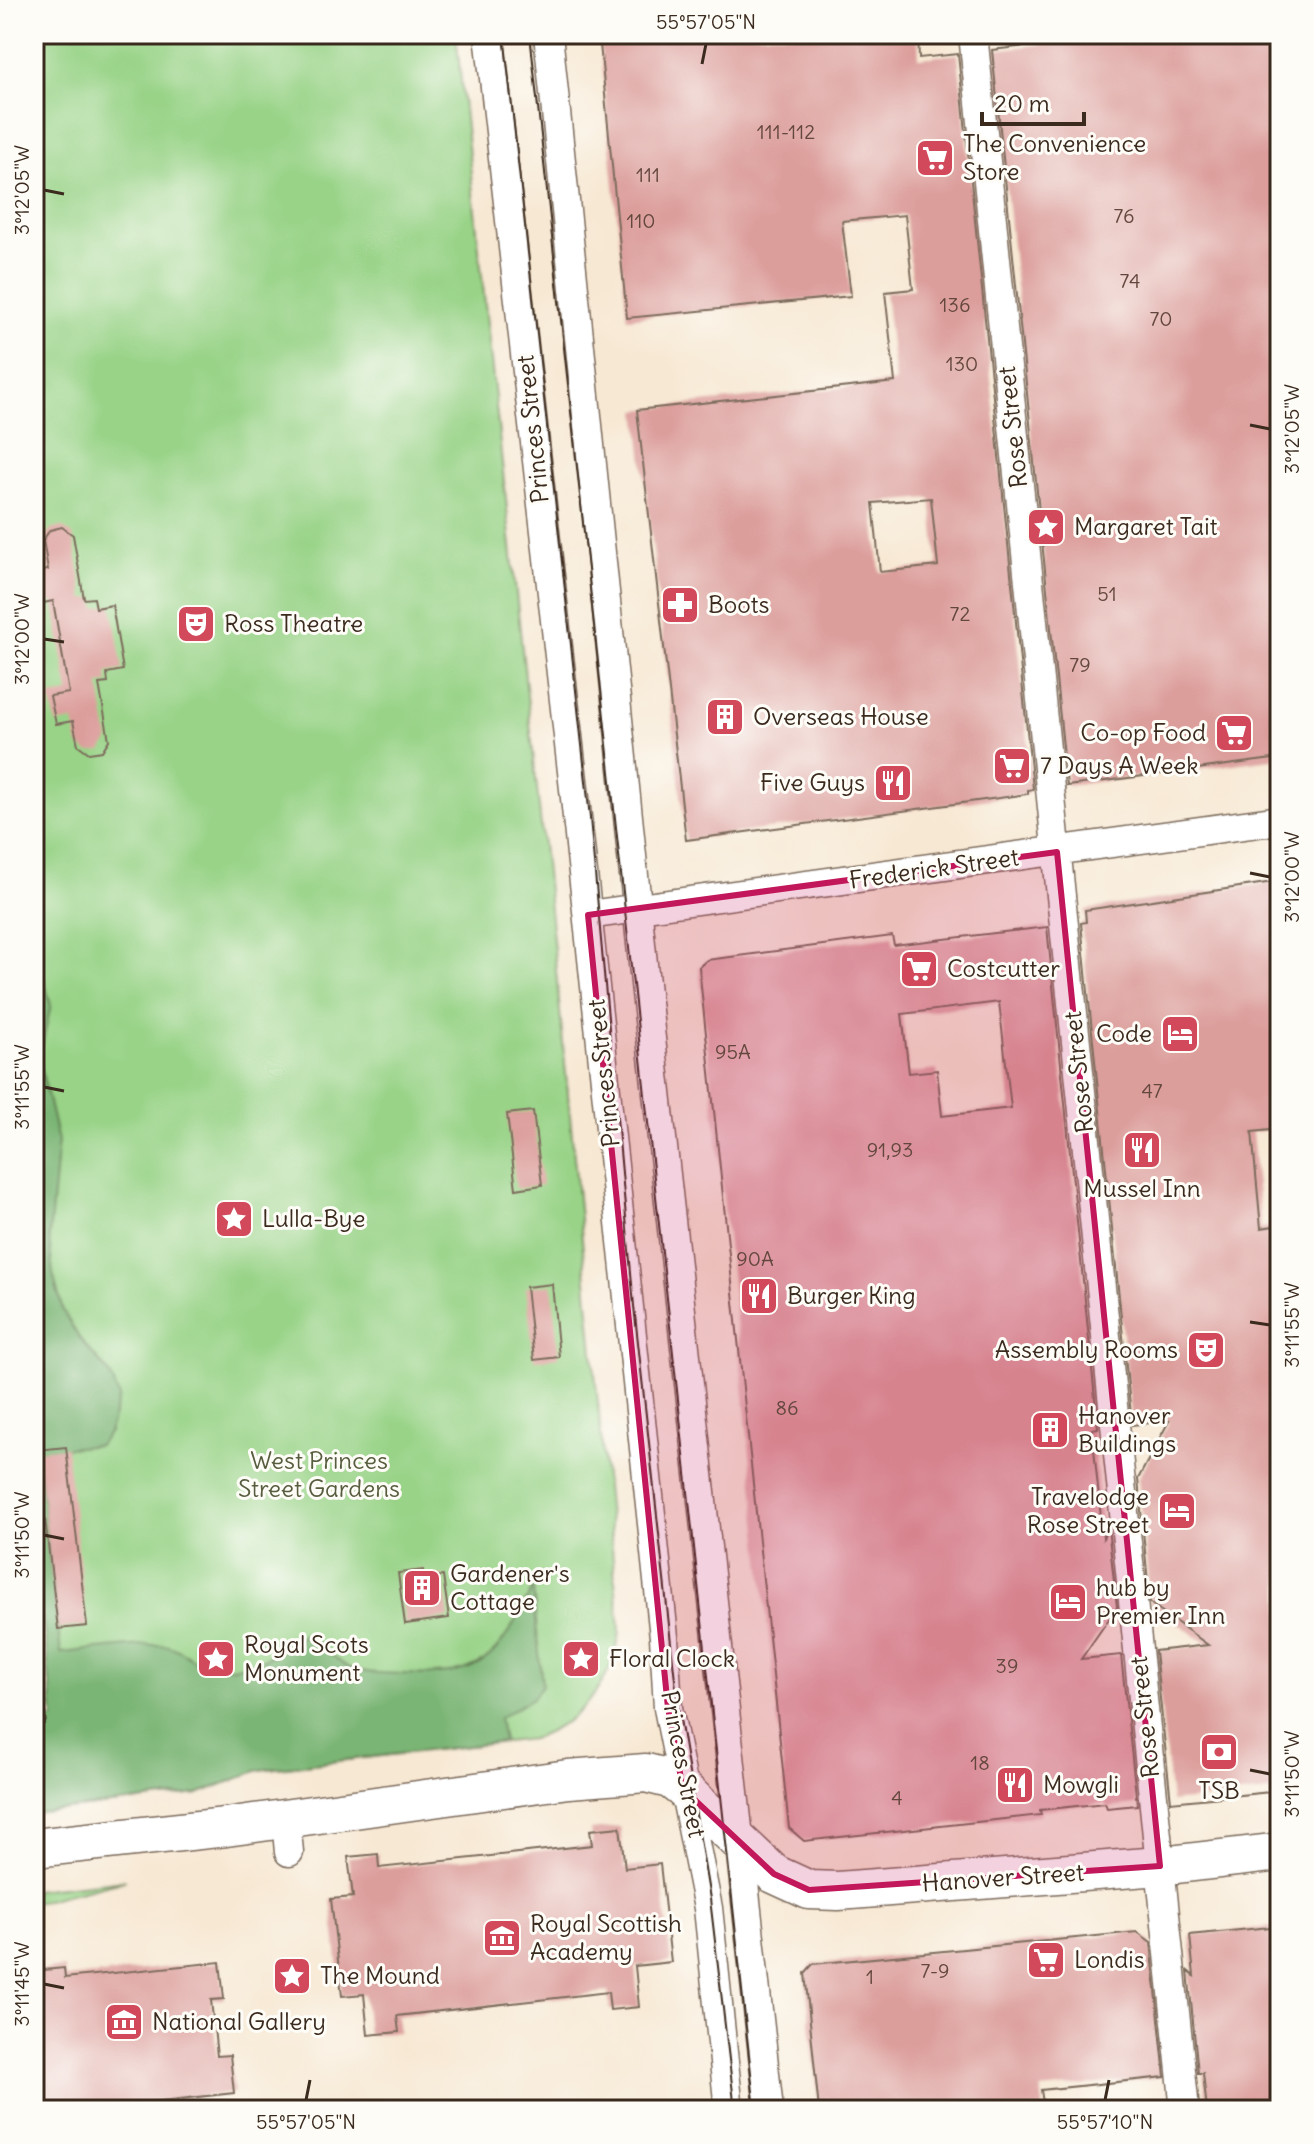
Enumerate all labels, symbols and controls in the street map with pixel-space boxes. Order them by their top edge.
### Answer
text: 55°57'05"N [656,9,756,34]
scale bar [982,76,1084,126]
text: 20 m [994,88,1050,118]
house number: 111-112 [757,119,815,144]
place label: The Convenience Store [963,128,1146,186]
supermarket icon: The Convenience Store [914,137,956,179]
text: 3°12'05"W [9,145,34,235]
house number: 111 [636,162,660,187]
house number: 76 [1113,203,1135,228]
house number: 110 [626,208,656,233]
house number: 74 [1120,268,1140,293]
house number: 136 [940,292,970,317]
house number: 70 [1150,306,1172,331]
house number: 130 [946,351,978,376]
street label: Princes Street [509,353,555,505]
street label: Rose Street [991,365,1033,489]
text: 3°12'05"W [1279,384,1304,474]
place icon: Margaret Tait [1025,506,1067,548]
place label: Margaret Tait [1074,511,1218,541]
house number: 51 [1097,581,1117,606]
pharmacy icon: Boots [659,584,701,626]
place label: Boots [708,589,770,619]
text: 3°12'00"W [9,593,34,685]
house number: 72 [950,601,970,626]
theatre icon: Ross Theatre [175,603,217,645]
place label: Ross Theatre [224,608,363,638]
house number: 79 [1069,652,1091,677]
building icon: Overseas House [704,696,746,738]
place label: Overseas House [753,701,929,731]
supermarket icon: Co-op Food [1213,712,1255,754]
place label: Co-op Food [1080,717,1206,747]
supermarket icon: 7 Days A Week [991,745,1033,787]
place label: 7 Days A Week [1040,750,1199,780]
restaurant icon: Five Guys [872,762,914,804]
place label: Five Guys [760,767,865,797]
text: 3°12'00"W [1279,831,1304,923]
street label: Frederick Street [847,841,1021,895]
supermarket icon: Costcutter [898,948,940,990]
place label: Costcutter [947,953,1060,983]
street label: Princes Street [580,997,626,1149]
street label: Rose Street [1057,1010,1099,1134]
hotel icon: Code [1159,1013,1201,1055]
place label: Code [1096,1018,1152,1048]
house number: 95A [715,1039,751,1064]
text: 3°11'55"W [9,1044,34,1130]
house number: 47 [1141,1078,1163,1103]
restaurant icon: Mussel Inn [1121,1129,1163,1171]
house number: 91,93 [867,1137,913,1162]
place label: Mussel Inn [1083,1173,1201,1203]
place icon: Lulla-Bye [213,1198,255,1240]
place label: Lulla-Bye [262,1203,365,1233]
house number: 90A [736,1246,774,1271]
restaurant icon: Burger King [738,1275,780,1317]
place label: Burger King [787,1280,916,1310]
text: 3°11'55"W [1279,1282,1304,1368]
theatre icon: Assembly Rooms [1185,1329,1227,1371]
place label: Assembly Rooms [995,1334,1178,1364]
house number: 86 [775,1395,799,1420]
place label: Hanover Buildings [1078,1400,1176,1458]
building icon: Hanover Buildings [1029,1409,1071,1451]
park label: West Princes Street Gardens [238,1445,400,1503]
place label: Travelodge Rose Street [1027,1481,1149,1539]
hotel icon: Travelodge Rose Street [1156,1490,1198,1532]
text: 3°11'50"W [9,1491,34,1579]
place label: Gardener's Cottage [450,1558,570,1616]
building icon: Gardener's Cottage [401,1567,443,1609]
place label: hub by Premier Inn [1096,1572,1225,1630]
hotel icon: hub by Premier Inn [1047,1581,1089,1623]
place label: Royal Scots Monument [244,1629,369,1687]
place icon: Royal Scots Monument [195,1638,237,1680]
place icon: Floral Clock [560,1638,602,1680]
place label: Floral Clock [609,1643,735,1673]
house number: 39 [996,1653,1018,1678]
street label: Rose Street [1123,1655,1165,1779]
street label: Princes Street [655,1688,713,1840]
text: 3°11'50"W [1279,1730,1304,1818]
bank icon: TSB [1198,1731,1240,1773]
house number: 18 [970,1750,990,1775]
restaurant icon: Mowgli [994,1764,1036,1806]
place label: Mowgli [1043,1769,1119,1799]
place label: TSB [1198,1775,1240,1805]
house number: 4 [891,1785,903,1810]
street label: Hanover Street [921,1856,1085,1898]
place label: Royal Scottish Academy [530,1908,682,1966]
museum icon: Royal Scottish Academy [481,1917,523,1959]
supermarket icon: Londis [1025,1939,1067,1981]
text: 3°11'45"W [9,1941,34,2027]
place label: Londis [1074,1944,1145,1974]
place icon: The Mound [271,1955,313,1997]
house number: 7-9 [921,1958,949,1983]
place label: The Mound [320,1960,440,1990]
house number: 1 [866,1964,874,1989]
museum icon: National Gallery [103,2001,145,2043]
place label: National Gallery [152,2006,326,2036]
text: 55°57'05"N [256,2109,356,2134]
text: 55°57'10"N [1057,2109,1153,2134]

